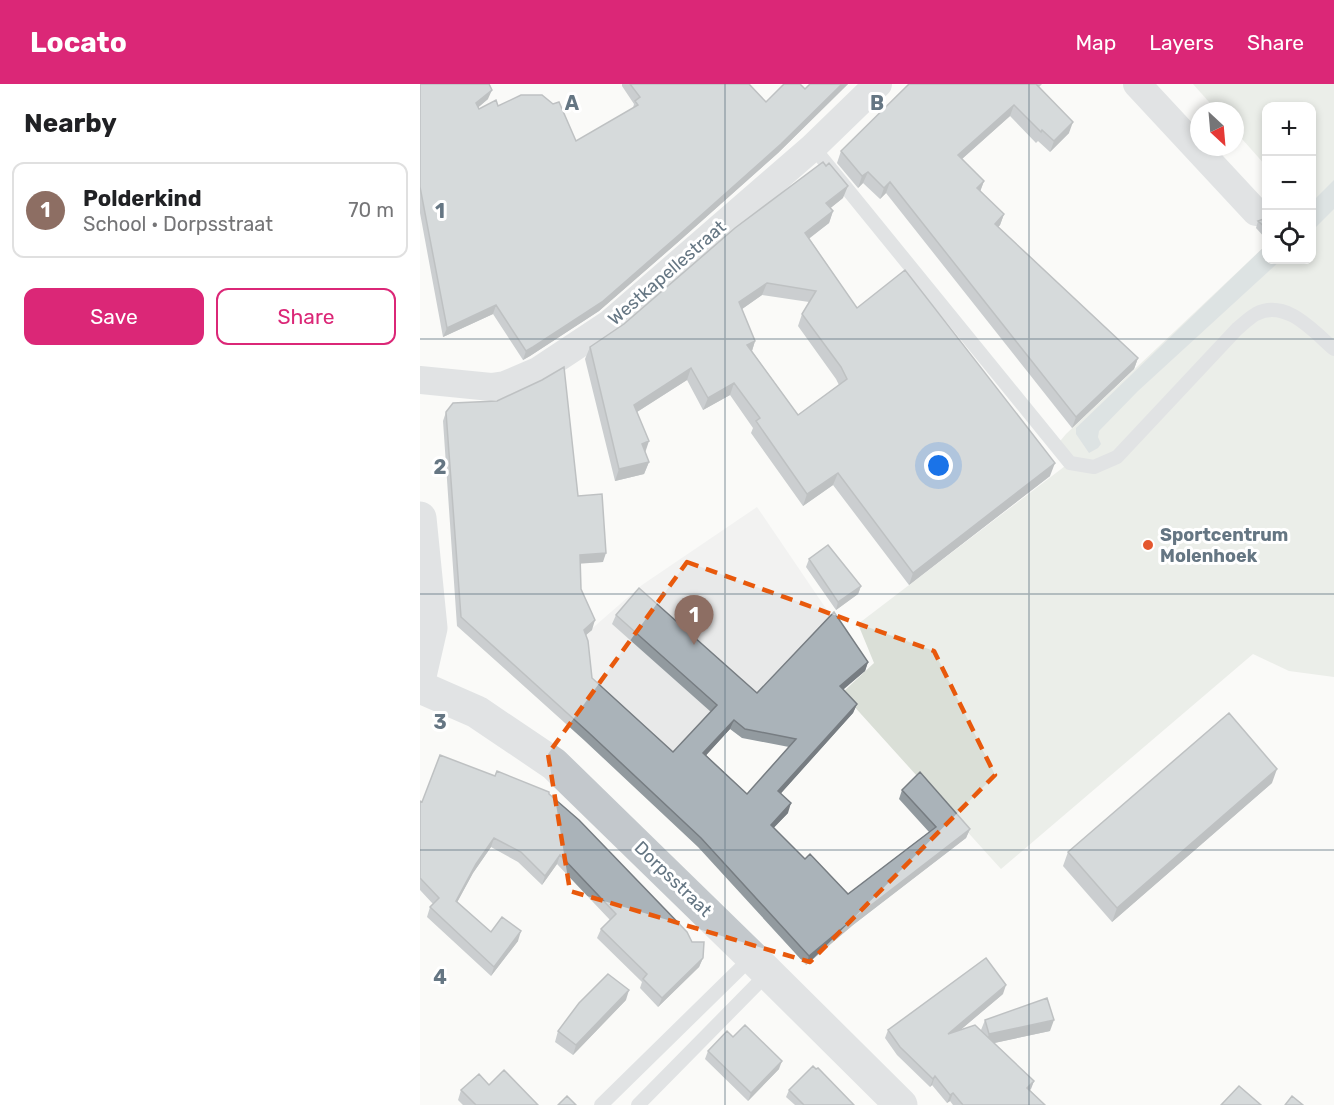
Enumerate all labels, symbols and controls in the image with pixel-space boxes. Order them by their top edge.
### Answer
text: Locato [30,26,127,59]
text: Map [1075,30,1116,55]
text: Layers [1149,30,1214,55]
text: Share [1247,30,1304,55]
text: A [565,91,580,115]
text: B [870,91,884,115]
north arrow [1190,102,1244,156]
map controls [1262,102,1316,264]
button: + [1262,102,1316,156]
text: Nearby [24,108,117,139]
button: − [1262,156,1316,210]
text: Polderkind [83,185,202,212]
text: 1 [41,198,50,222]
text: 70 m [348,198,394,222]
text: 1 [435,199,445,223]
button: locate [1262,210,1316,264]
text: School · Dorpsstraat [83,212,273,236]
street label: Westkapellestraat [604,216,730,330]
button: Save [24,288,204,345]
button: Share [216,288,396,345]
your location [924,451,953,480]
text: 2 [434,455,447,479]
place label: Sportcentrum Molenhoek [1160,524,1288,567]
marker: Sportcentrum Molenhoek [1141,538,1155,552]
pin: 1 [674,596,714,645]
text: 3 [433,710,447,734]
street label: Dorpsstraat [630,837,716,921]
text: 4 [433,965,447,989]

